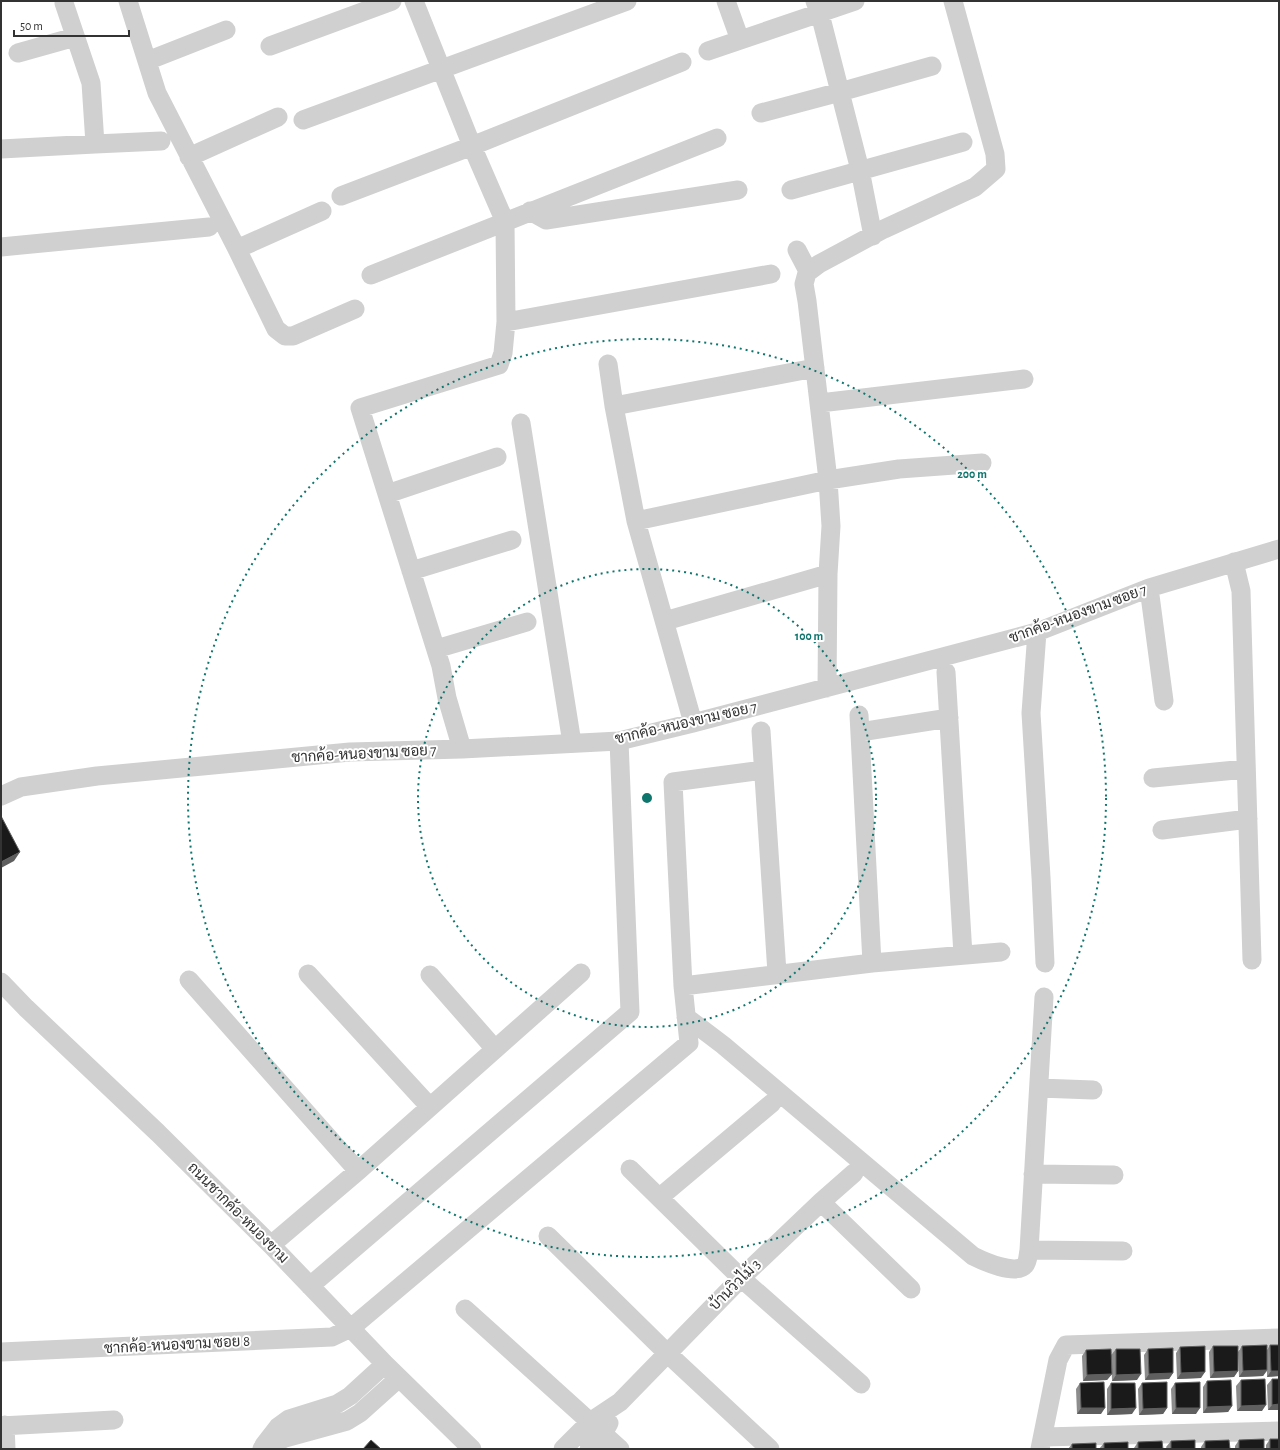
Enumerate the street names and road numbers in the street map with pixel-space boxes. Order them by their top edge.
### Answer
street label: ชากค้อ-หนองขาม ซอย 7 [1006,579,1149,646]
street label: ชากค้อ-หนองขาม ซอย 7 [613,696,759,747]
street label: ชากค้อ-หนองขาม ซอย 7 [291,740,437,765]
street label: ถนนชากค้อ-หนองขาม [185,1158,293,1266]
street label: บ้านวิวไม้ 3 [704,1254,763,1313]
street label: ชากค้อ-หนองขาม ซอย 8 [103,1331,250,1356]

